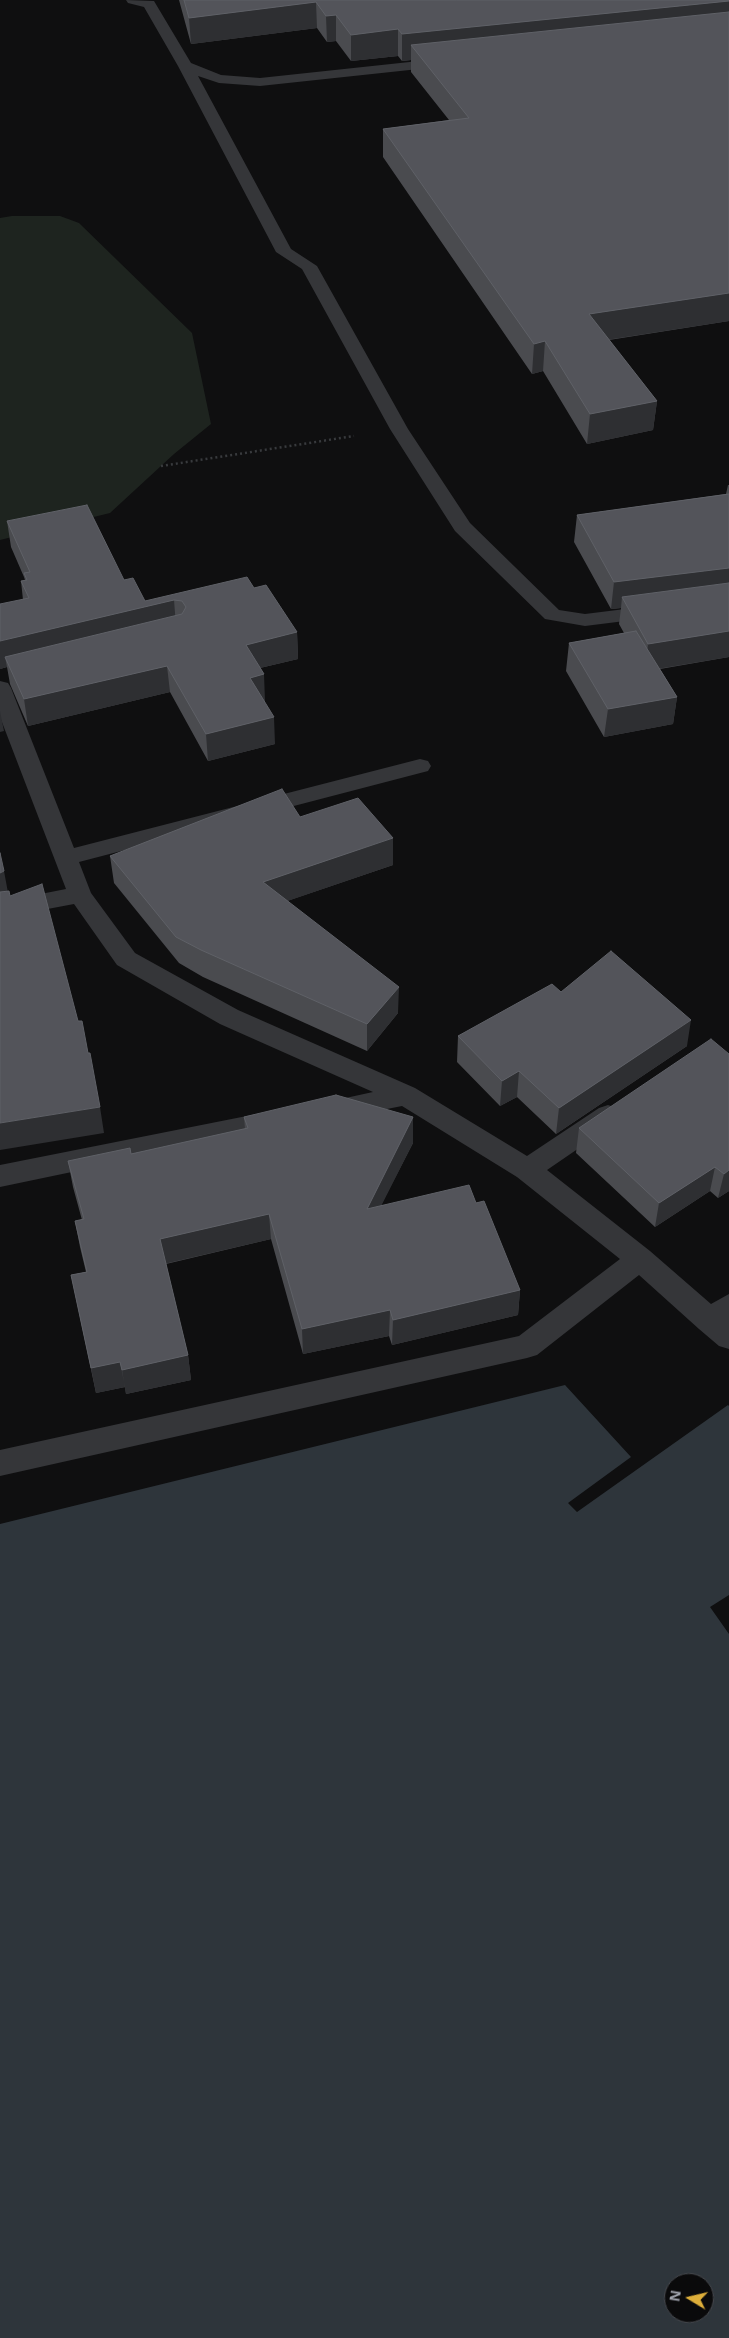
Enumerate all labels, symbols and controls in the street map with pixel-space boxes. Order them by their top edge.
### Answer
north arrow [664,2273,714,2323]
text: N [664,2289,685,2303]

